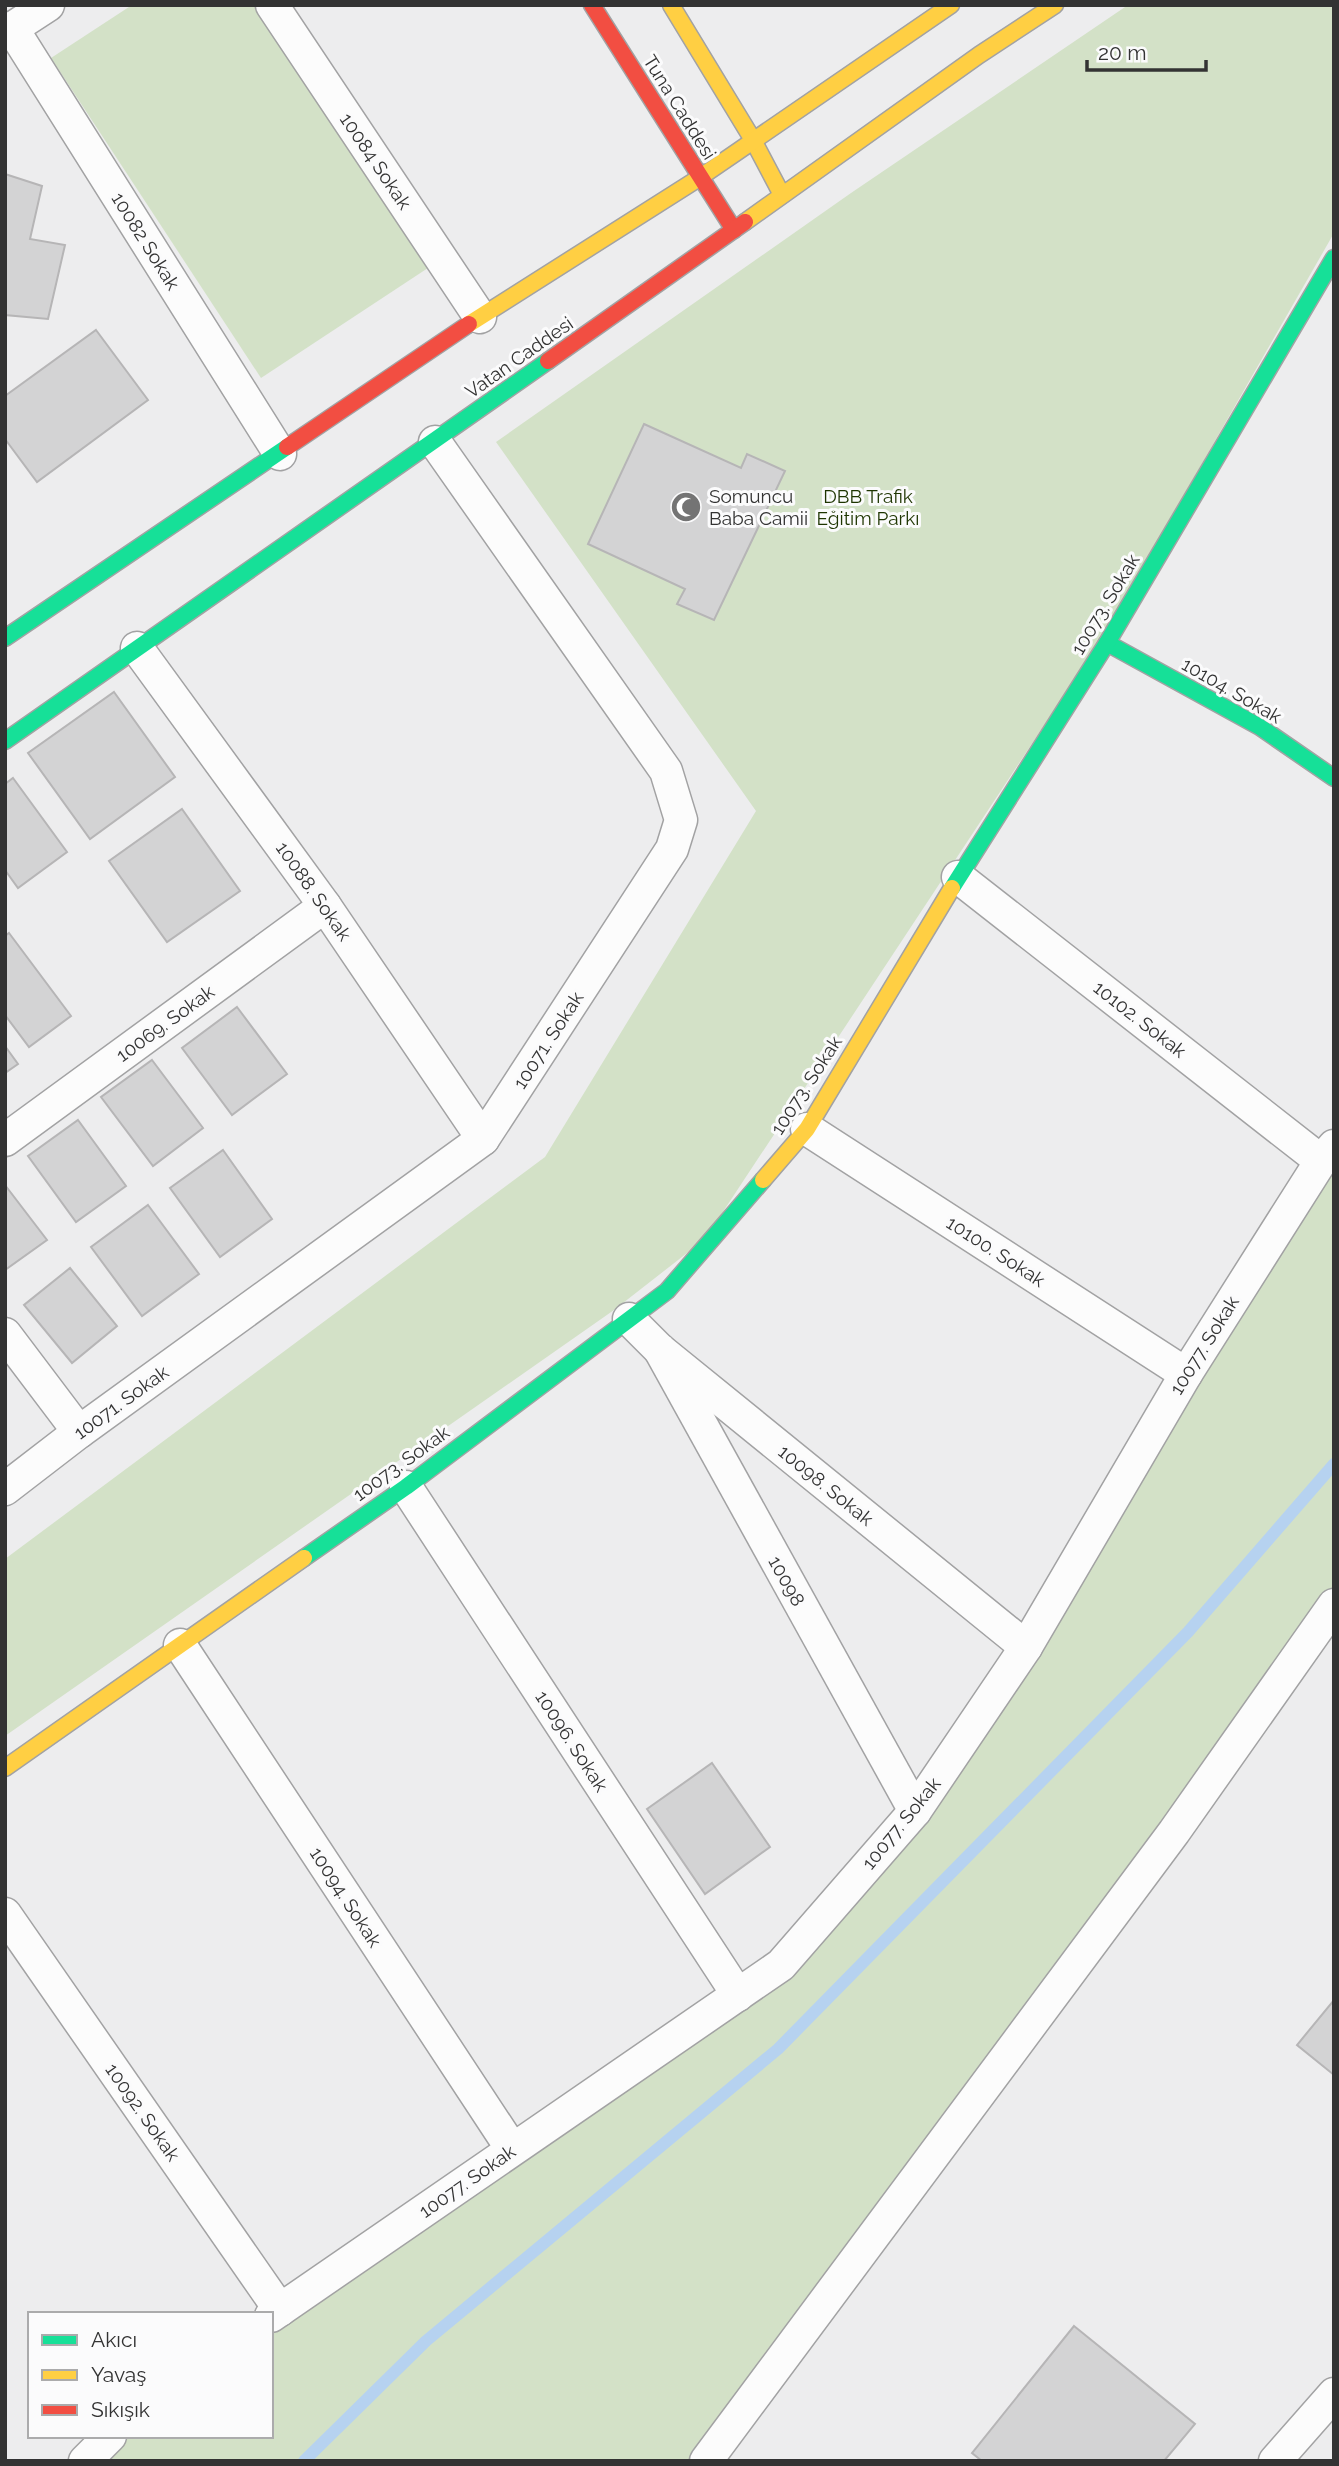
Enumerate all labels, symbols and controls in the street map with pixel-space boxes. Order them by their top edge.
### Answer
scale bar [1087,28,1206,72]
text: 20 m [1098,40,1146,65]
street label: Tuna Caddesi [639,51,721,163]
street label: 10084 Sokak [336,109,416,213]
street label: 10082 Sokak [107,188,185,294]
street label: Vatan Caddesi [461,312,577,402]
place label: Somuncu Baba Camii [709,485,808,529]
park label: DBB Trafik Eğitim Parkı [817,485,919,529]
mosque icon: Somuncu Baba Camii [669,490,703,524]
street label: 10073. Sokak [1066,550,1144,658]
street label: 10104. Sokak [1178,653,1286,727]
street label: 10088. Sokak [272,837,356,945]
street label: 10102. Sokak [1089,976,1191,1062]
street label: 10069. Sokak [112,980,218,1066]
street label: 10071. Sokak [508,987,588,1093]
street label: 10073. Sokak [766,1031,846,1139]
street label: 10100. Sokak [943,1211,1049,1291]
street label: 10077. Sokak [1165,1292,1243,1398]
street label: 10071. Sokak [70,1360,172,1444]
street label: 10073. Sokak [349,1421,453,1505]
street label: 10098. Sokak [774,1440,878,1530]
street label: 10098 [764,1552,810,1610]
street label: 10096. Sokak [531,1686,613,1796]
street label: 10077. Sokak [857,1773,945,1873]
street label: 10094. Sokak [306,1843,386,1951]
street label: 10092. Sokak [101,2059,185,2165]
street label: 10077. Sokak [415,2140,519,2222]
legend [28,2312,273,2438]
text: Akıcı [91,2327,137,2352]
text: Yavaş [91,2362,146,2387]
text: Sıkışık [91,2397,150,2422]

